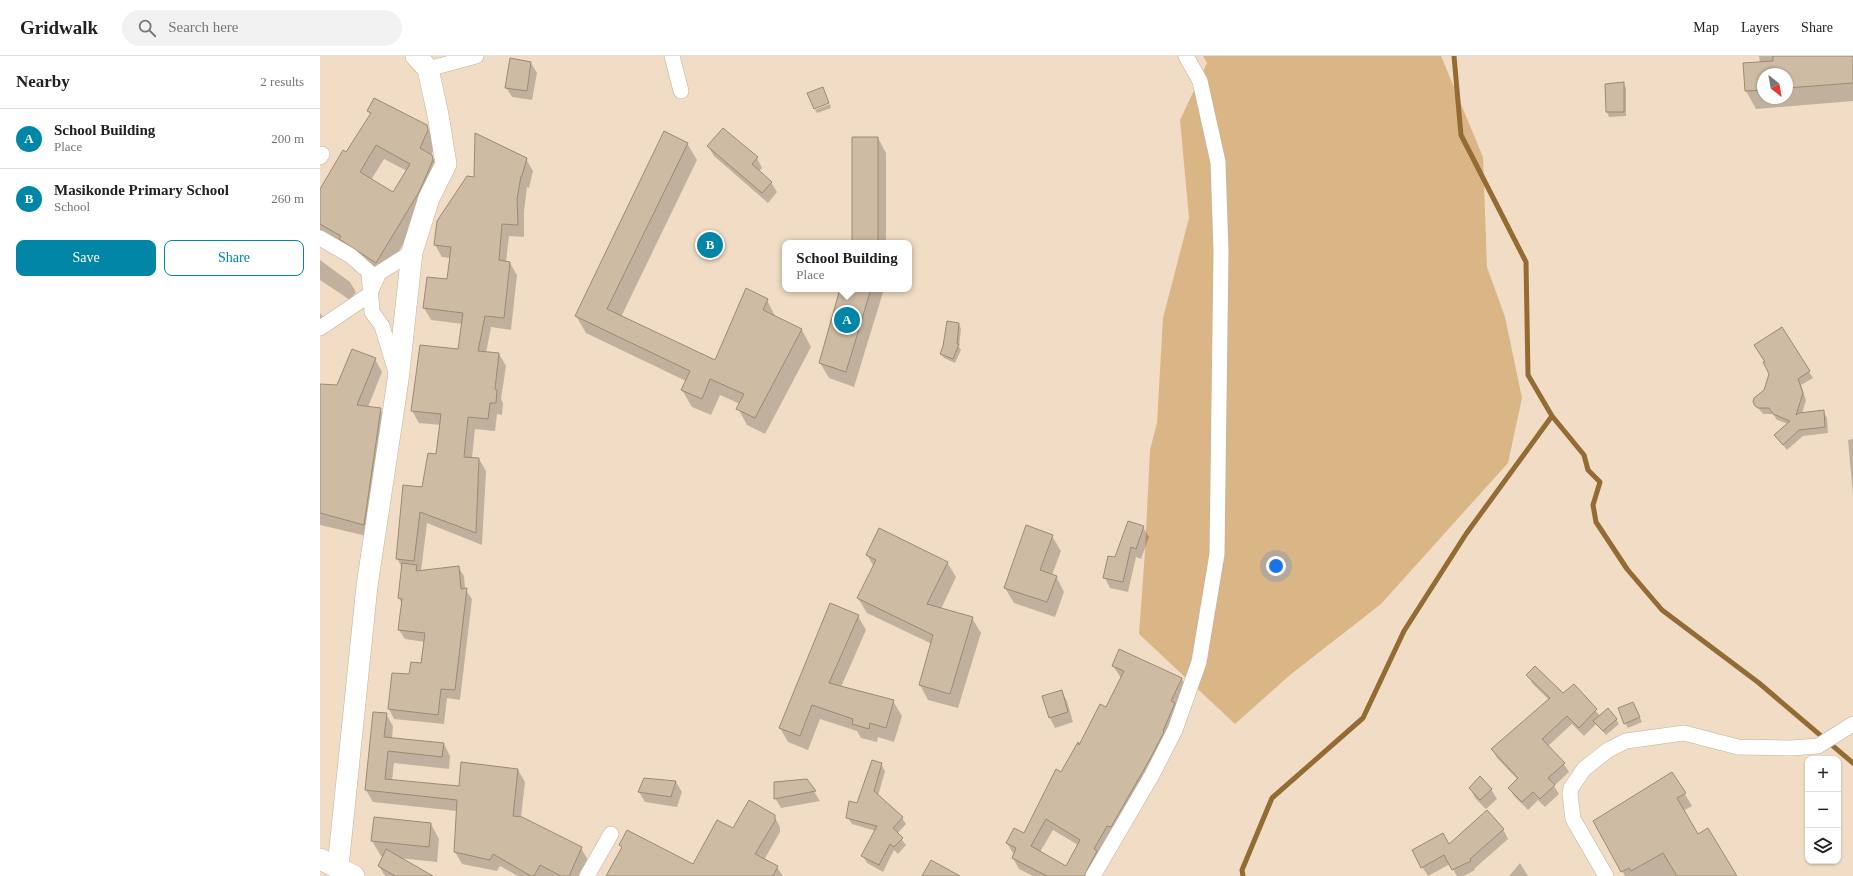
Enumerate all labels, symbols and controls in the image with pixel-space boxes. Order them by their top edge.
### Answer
search box [122,10,402,46]
text: Gridwalk [20,17,98,38]
icon: search [136,17,158,39]
text: Search here [168,19,239,35]
text: Map [1693,20,1719,35]
text: Layers [1741,20,1779,35]
text: Share [1801,20,1833,35]
north arrow [1757,68,1793,104]
text: Nearby [16,72,70,91]
text: 2 results [260,74,304,89]
text: School Building [54,122,155,138]
text: A [24,131,34,146]
text: 200 m [271,131,304,146]
text: Place [54,139,82,154]
text: Masikonde Primary School [54,182,229,198]
text: B [25,191,33,206]
text: 260 m [271,191,304,206]
text: School [54,199,90,214]
pin: B [697,230,723,260]
button: Save [16,240,156,276]
button: Share [164,240,304,276]
popup [782,240,912,292]
text: School Building [796,250,898,266]
text: Place [796,267,825,282]
pin: A [834,305,860,335]
your location [1266,556,1286,576]
map controls [1805,756,1841,864]
button: + [1805,756,1841,792]
button: − [1805,792,1841,828]
button: layers [1805,828,1841,864]

